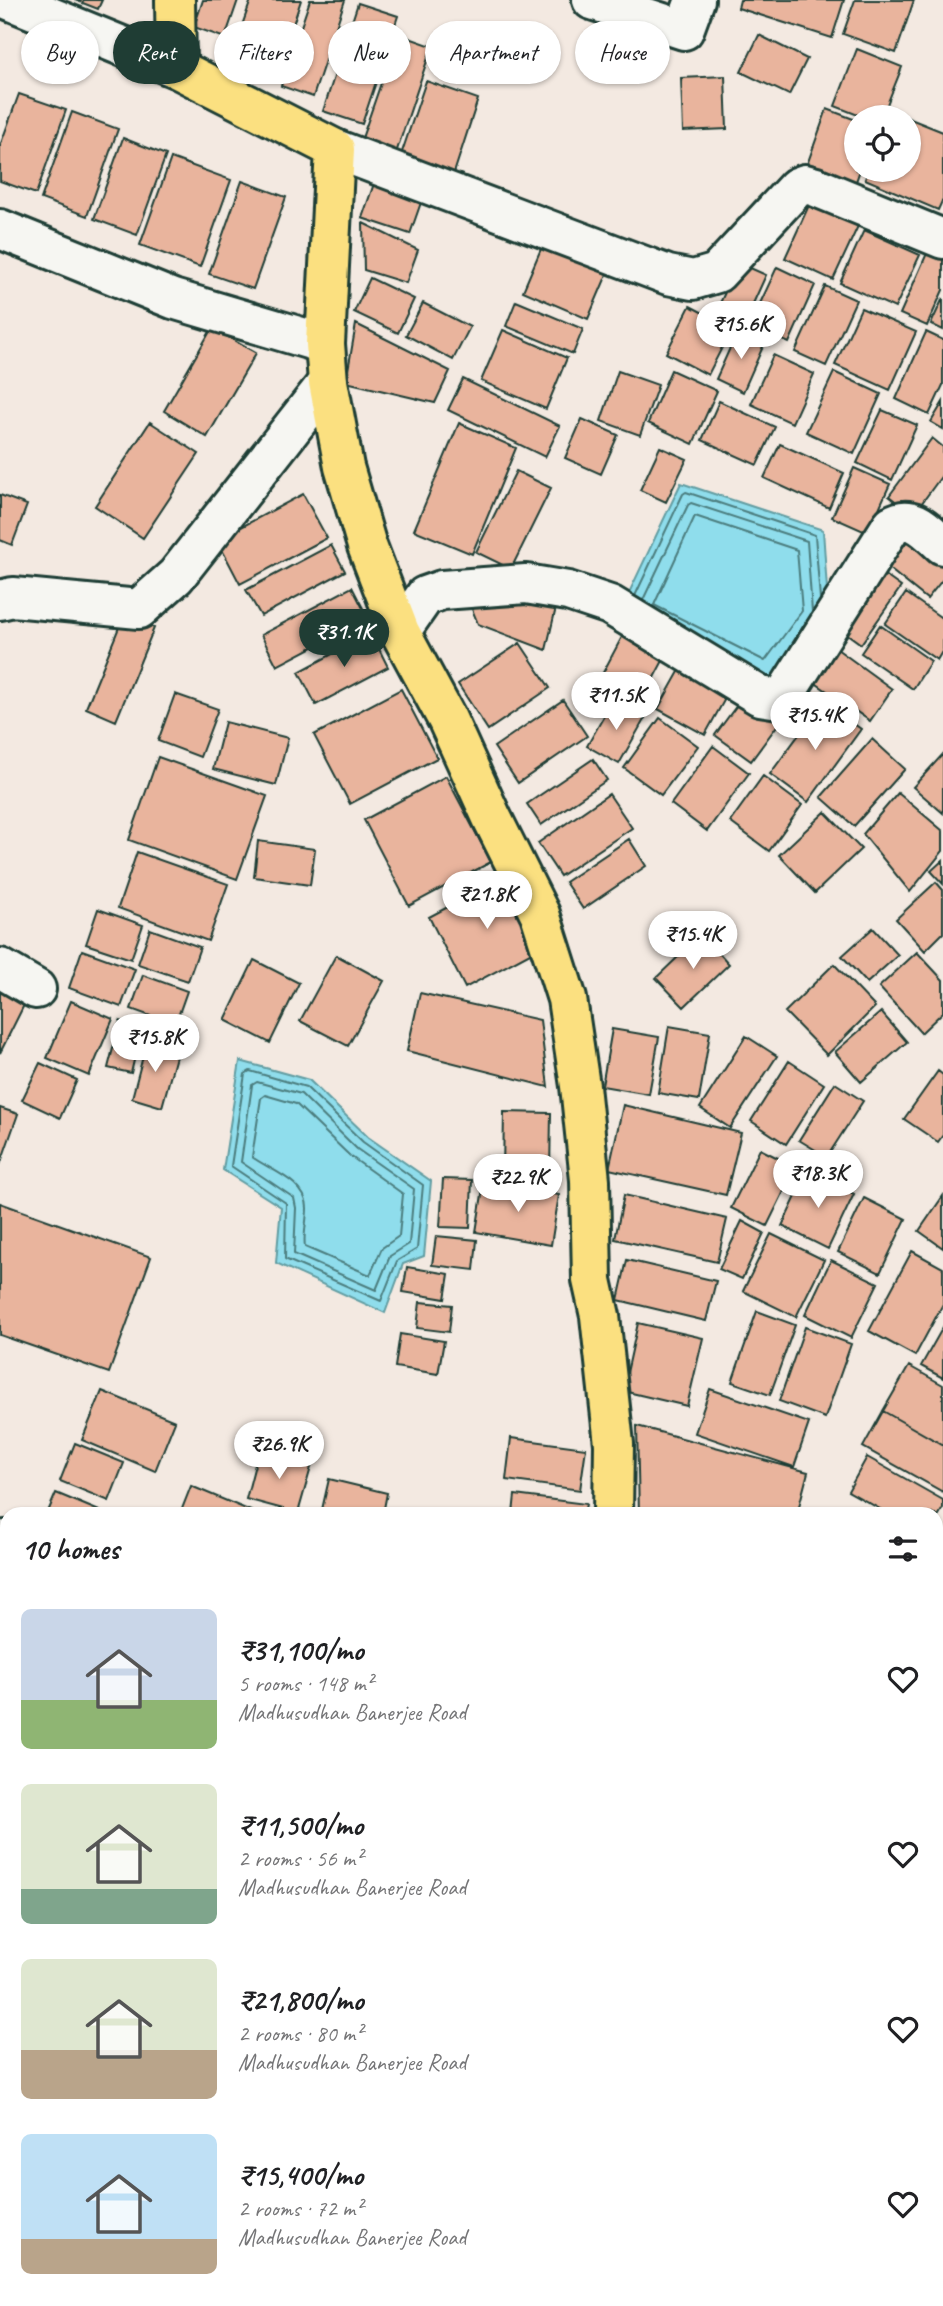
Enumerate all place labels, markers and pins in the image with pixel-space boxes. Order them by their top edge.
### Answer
pin: ₹15.6K [684,302,798,361]
pin: ₹31.1K [287,610,401,669]
pin: ₹11.5K [559,672,673,732]
pin: ₹15.4K [758,692,872,752]
pin: ₹21.8K [430,872,544,931]
pin: ₹15.4K [636,912,750,971]
pin: ₹15.8K [98,1014,212,1074]
pin: ₹18.3K [761,1150,875,1210]
pin: ₹22.9K [461,1154,575,1214]
pin: ₹26.9K [222,1422,336,1481]

